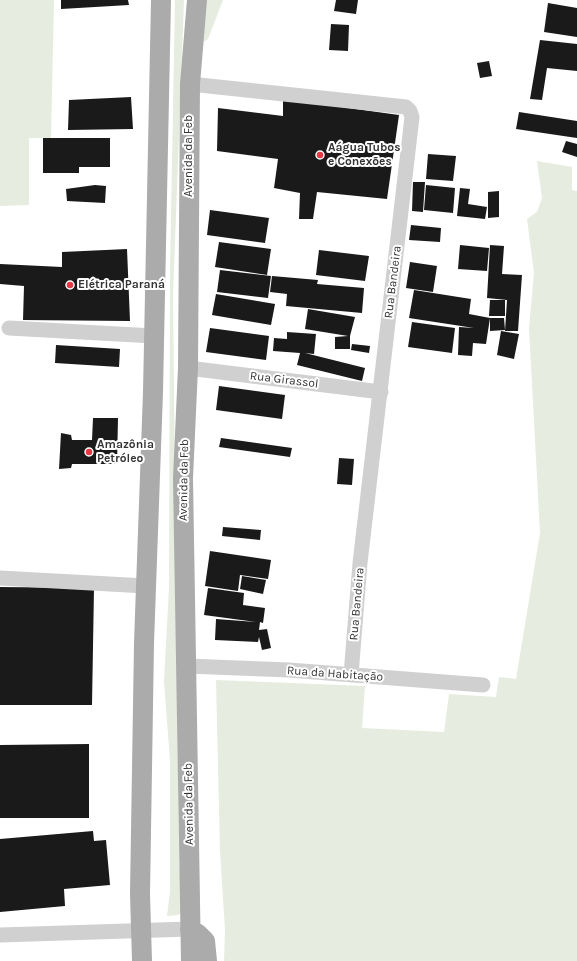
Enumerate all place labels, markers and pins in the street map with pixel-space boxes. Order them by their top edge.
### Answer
place label: Aágua Tubos e Conexões [328,141,400,169]
marker: Aágua Tubos e Conexões [315,150,325,160]
place label: Elétrica Paraná [78,278,165,292]
marker: Elétrica Paraná [65,280,75,290]
place label: Amazônia Petróleo [97,438,154,466]
marker: Amazônia Petróleo [84,447,94,457]

